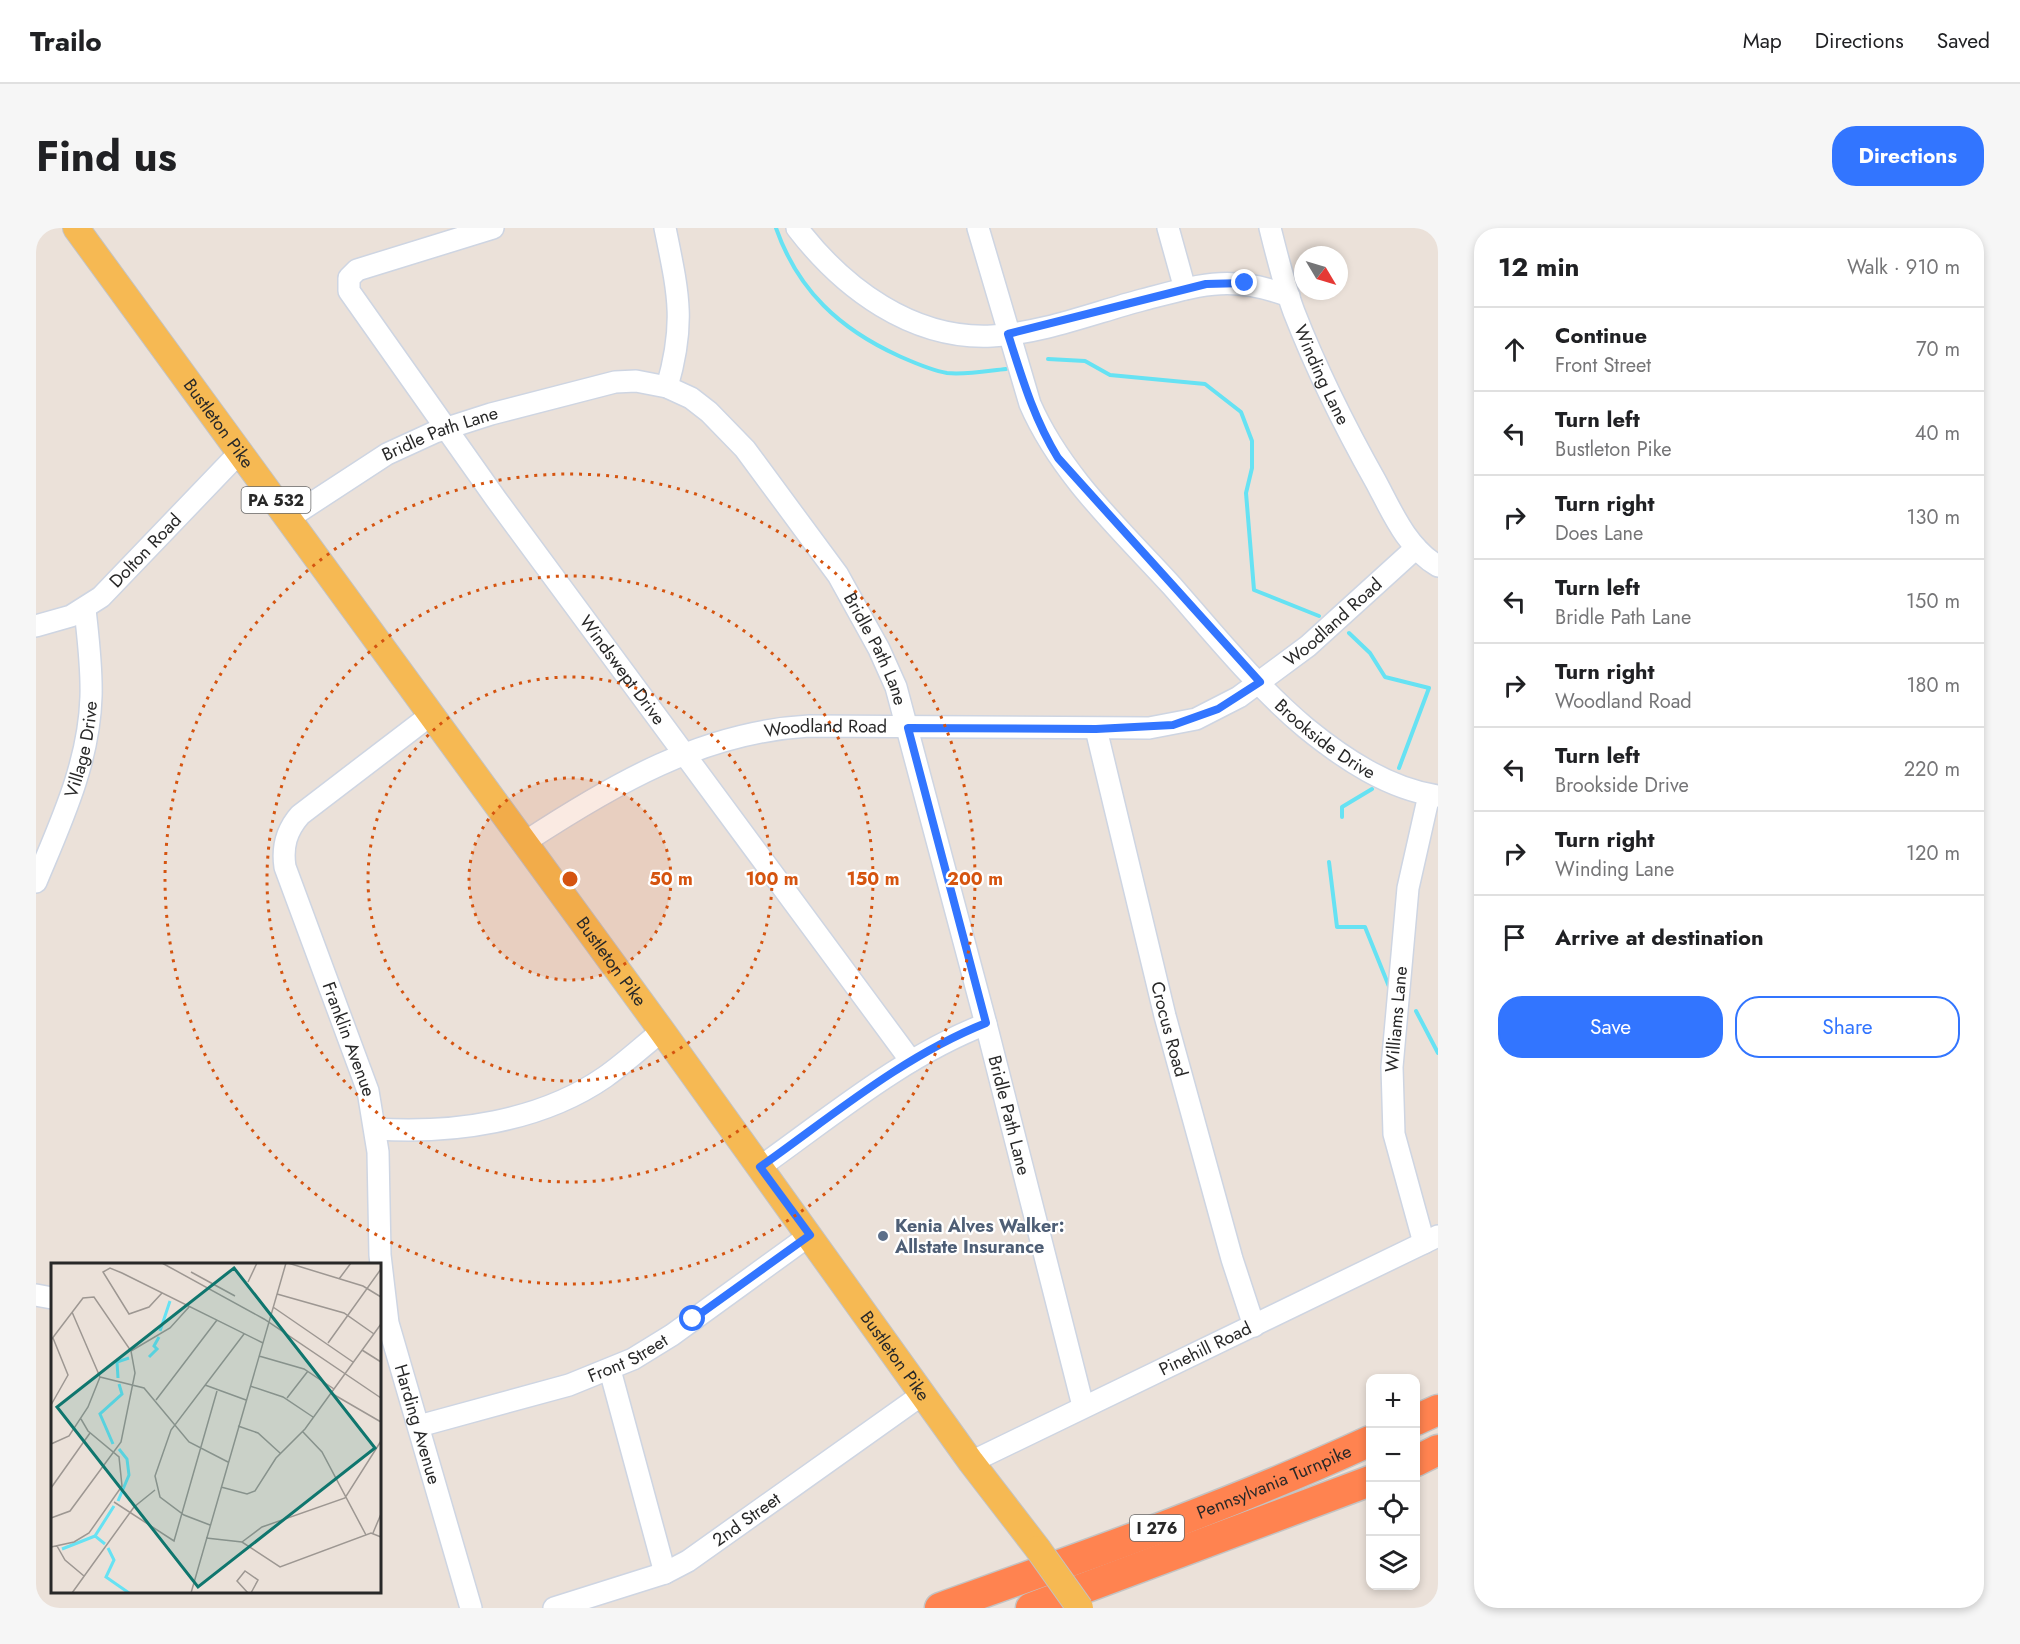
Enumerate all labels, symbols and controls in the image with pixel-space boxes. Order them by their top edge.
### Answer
text: Trailo [30,21,102,62]
text: Map [1743,26,1782,56]
text: Directions [1815,26,1904,56]
text: Saved [1937,26,1990,56]
text: Find us [36,126,177,187]
button: Directions [1832,126,1984,186]
north arrow [1294,246,1348,300]
text: 12 min [1498,248,1580,286]
text: Walk · 910 m [1847,253,1960,282]
route end [1231,269,1257,295]
text: Continue [1555,319,1647,351]
street label: Winding Lane [1287,321,1356,429]
icon: ahead [1498,333,1531,366]
text: 70 m [1916,335,1960,364]
text: Front Street [1555,351,1651,380]
street label: Bustleton Pike [177,373,260,474]
street label: Bridle Path Lane [378,400,501,468]
text: Turn left [1555,403,1640,435]
icon: left [1498,417,1531,450]
text: 40 m [1915,419,1960,448]
text: Bustleton Pike [1555,435,1672,464]
road number: PA 532 [242,487,310,513]
text: Turn right [1555,487,1655,519]
icon: right [1498,501,1531,534]
text: 130 m [1906,503,1960,532]
street label: Dolton Road [103,508,187,594]
text: Does Lane [1555,519,1643,548]
text: Turn left [1555,571,1640,603]
street label: Woodland Road [1279,572,1388,673]
icon: left [1498,585,1531,618]
text: 150 m [1906,587,1960,616]
street label: Bridle Path Lane [837,588,913,708]
text: Bridle Path Lane [1555,603,1691,632]
street label: Windswept Drive [573,610,672,730]
text: Turn right [1555,655,1655,687]
icon: right [1498,669,1531,702]
text: 180 m [1906,671,1960,700]
text: Woodland Road [1555,687,1692,716]
street label: Brookside Drive [1269,693,1380,786]
street label: Village Drive [58,700,104,801]
street label: Woodland Road [762,713,887,744]
text: Turn left [1555,739,1640,771]
icon: left [1498,753,1531,786]
text: 220 m [1904,755,1960,784]
text: Brookside Drive [1555,771,1689,800]
text: Turn right [1555,823,1655,855]
icon: right [1498,837,1531,870]
text: 120 m [1906,839,1960,868]
text: Winding Lane [1555,855,1674,884]
text: 50 m [649,866,693,892]
text: 100 m [745,866,799,892]
text: 150 m [847,866,899,892]
text: 200 m [947,866,1003,892]
centre of rings [560,869,580,889]
street label: Bustleton Pike [570,911,653,1012]
icon: arrive [1498,921,1531,954]
text: Arrive at destination [1555,921,1764,953]
street label: Williams Lane [1379,965,1414,1073]
street label: Franklin Avenue [316,978,382,1098]
street label: Crocus Road [1144,979,1194,1080]
button: Save [1498,996,1723,1058]
button: Share [1735,996,1960,1058]
street label: Bridle Path Lane [981,1053,1037,1178]
place label: Kenia Alves Walker: Allstate Insurance [894,1213,1065,1260]
marker: Kenia Alves Walker: Allstate Insurance [876,1229,890,1243]
inset map [51,1263,381,1593]
route start [679,1305,705,1331]
street label: Bustleton Pike [854,1306,936,1406]
street label: Pinehill Road [1154,1315,1256,1382]
street label: Front Street [584,1327,673,1389]
street label: Harding Avenue [388,1361,447,1487]
map controls [1366,1374,1420,1590]
button: + [1366,1374,1420,1428]
button: − [1366,1428,1420,1482]
street label: Pennsylvania Turnpike [1193,1438,1356,1526]
button: locate [1366,1482,1420,1536]
street label: 2nd Street [707,1486,786,1553]
road number: I 276 [1130,1515,1184,1541]
button: layers [1366,1536,1420,1590]

